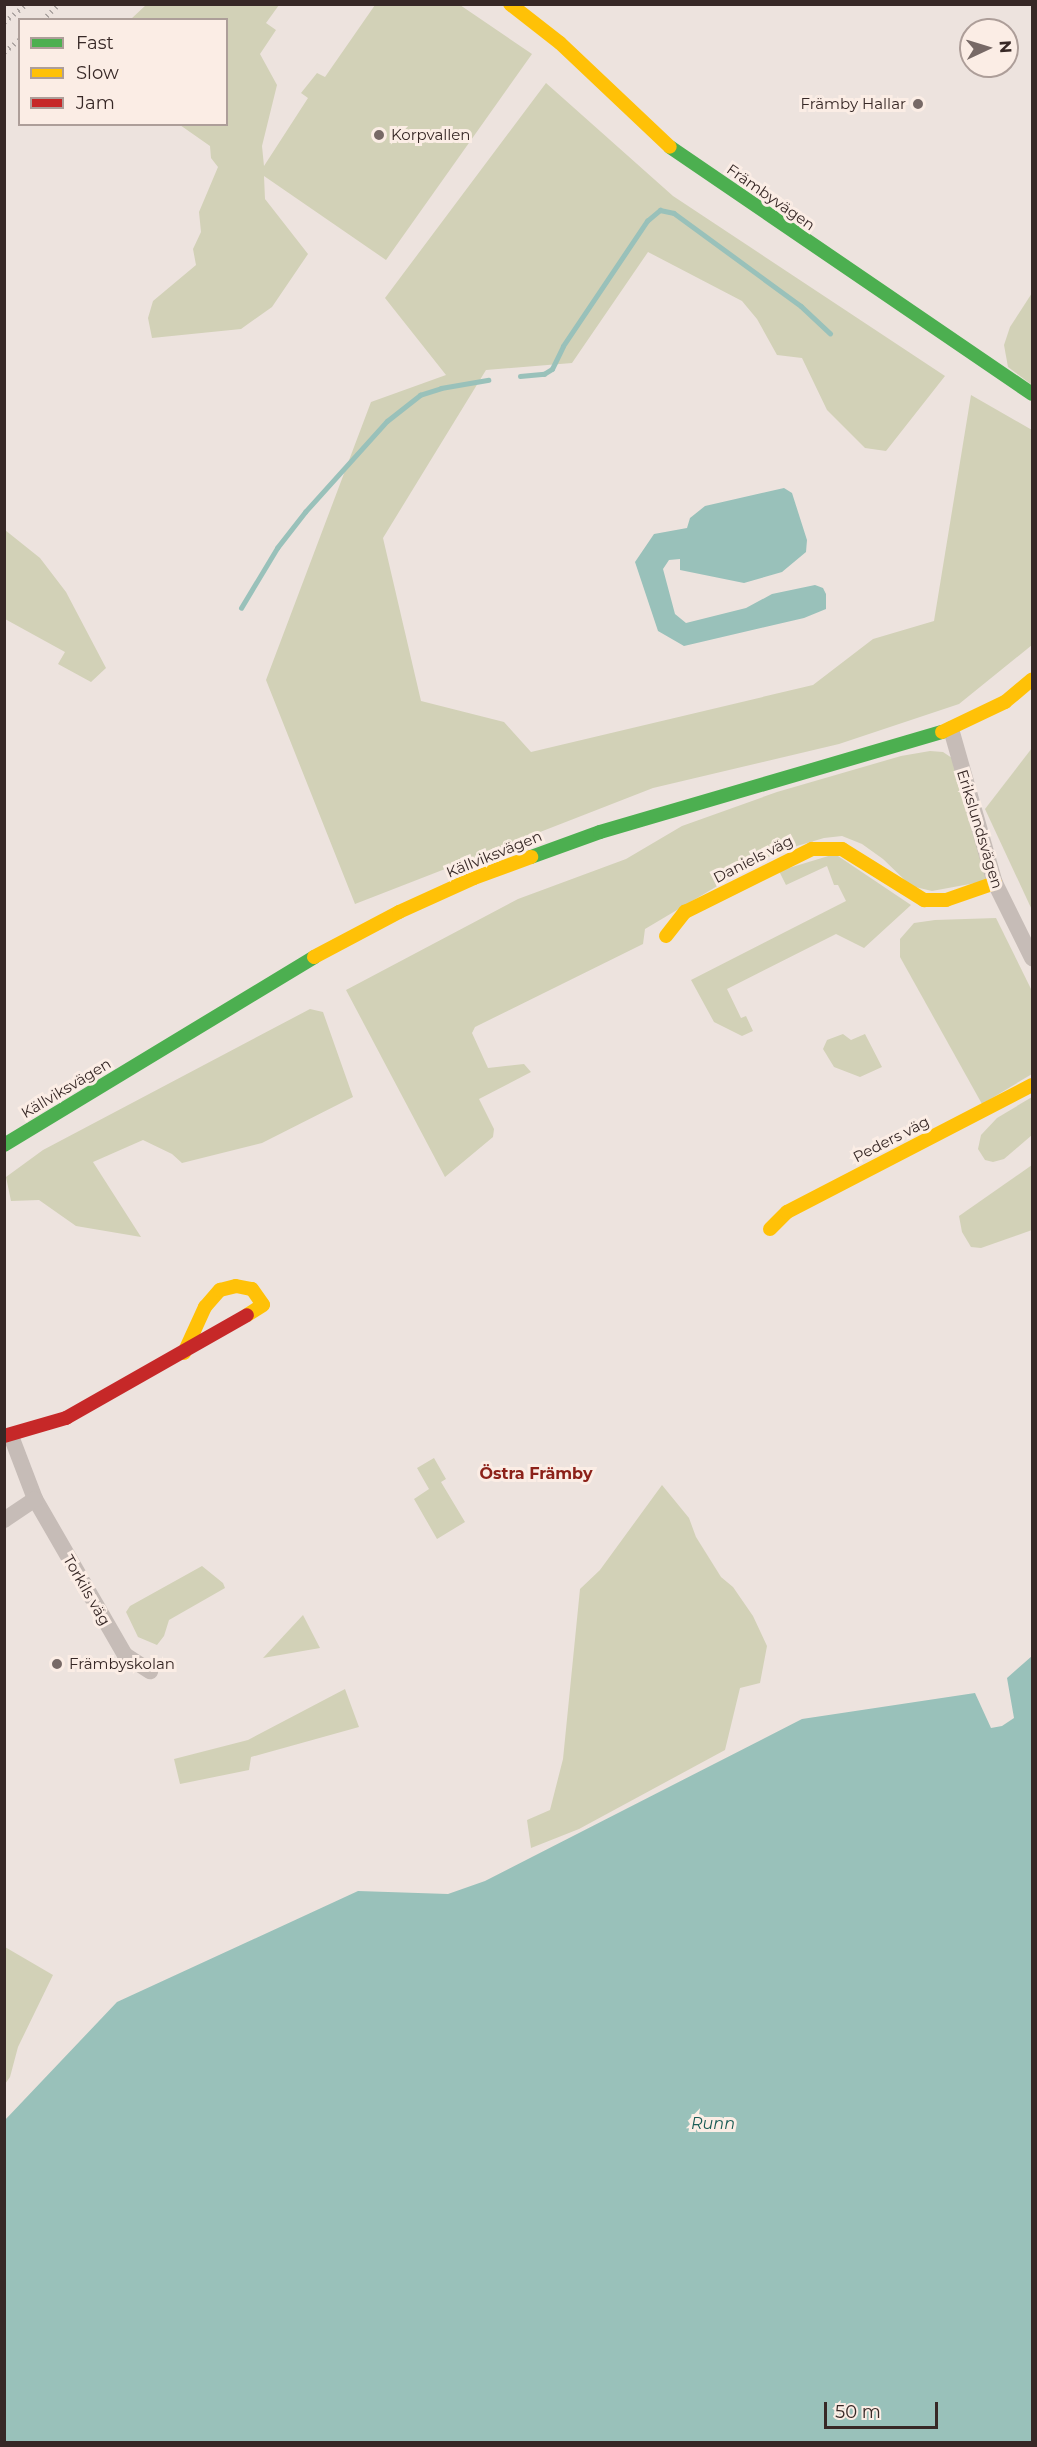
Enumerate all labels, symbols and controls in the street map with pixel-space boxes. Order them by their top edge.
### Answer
legend [18,18,228,126]
north arrow [959,18,1019,78]
text: Fast [76,32,114,54]
text: N [996,40,1015,54]
text: Slow [76,62,119,84]
text: Jam [76,92,115,114]
place label: Främby Hallar [800,95,906,113]
marker: Främby Hallar [911,97,925,111]
place label: Korpvallen [391,126,471,144]
marker: Korpvallen [372,128,386,142]
street label: Främbyvägen [723,160,819,234]
street label: Erikslundsvägen [953,767,1007,891]
street label: Källviksvägen [444,827,544,881]
street label: Daniels väg [710,831,796,887]
street label: Källviksvägen [18,1054,114,1122]
street label: Peders väg [850,1112,932,1166]
district label: Östra Främby [480,1464,592,1484]
street label: Torkils väg [60,1552,114,1628]
place label: Främbyskolan [69,1655,175,1673]
marker: Främbyskolan [50,1657,64,1671]
water label: Runn [691,2114,735,2134]
scale bar [827,2390,941,2428]
text: 50 m [835,2401,881,2423]

